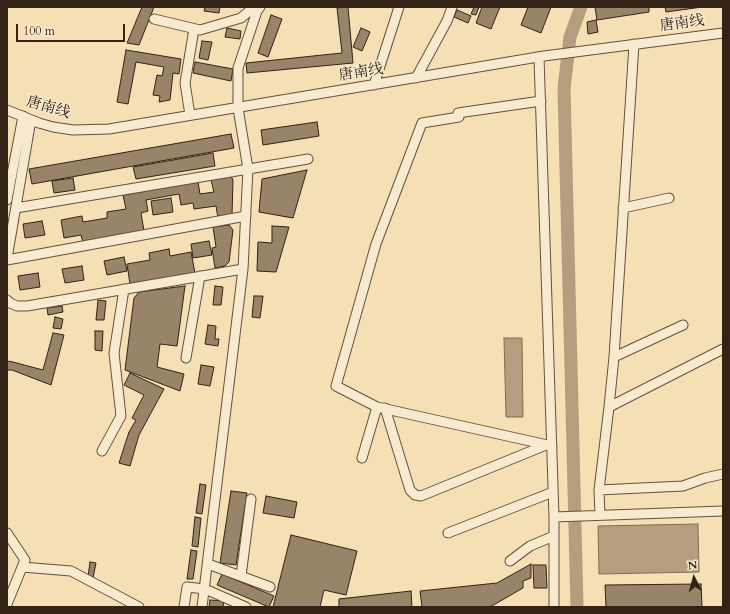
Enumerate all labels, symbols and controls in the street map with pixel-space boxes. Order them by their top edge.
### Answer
street label: 唐南线 [658,12,706,36]
scale bar [18,16,127,42]
text: 100 m [23,23,55,39]
street label: 唐南线 [337,61,385,85]
street label: 唐南线 [24,93,72,123]
north arrow [674,558,714,598]
text: N [687,558,698,574]

